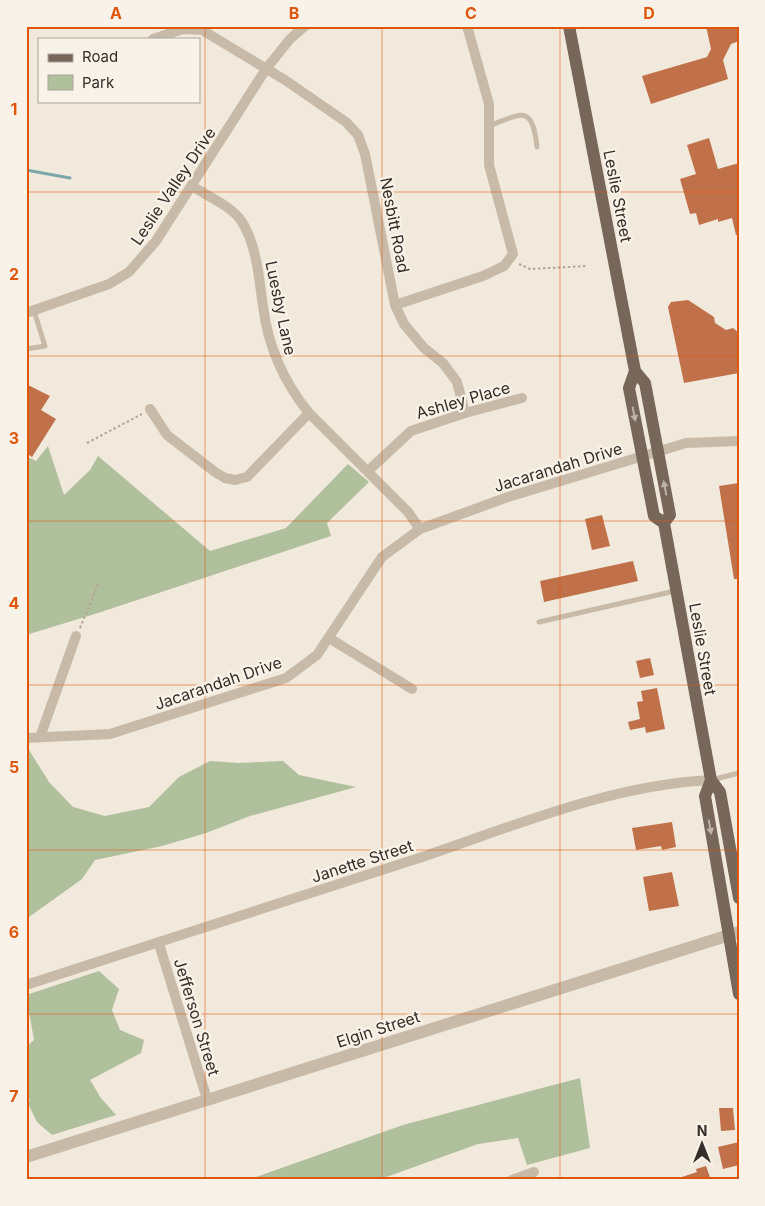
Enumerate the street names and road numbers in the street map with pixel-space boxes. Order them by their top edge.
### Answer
street label: Leslie Valley Drive [126,123,220,249]
street label: Leslie Street [599,148,637,244]
street label: Nesbitt Road [376,176,414,274]
street label: Luesby Lane [261,259,301,357]
street label: Ashley Place [414,377,512,423]
street label: Jacarandah Drive [491,438,625,496]
street label: Leslie Street [685,601,721,697]
street label: Jacarandah Drive [152,652,284,714]
street label: Janette Street [309,835,415,887]
street label: Jefferson Street [170,956,224,1078]
street label: Elgin Street [334,1006,422,1052]

